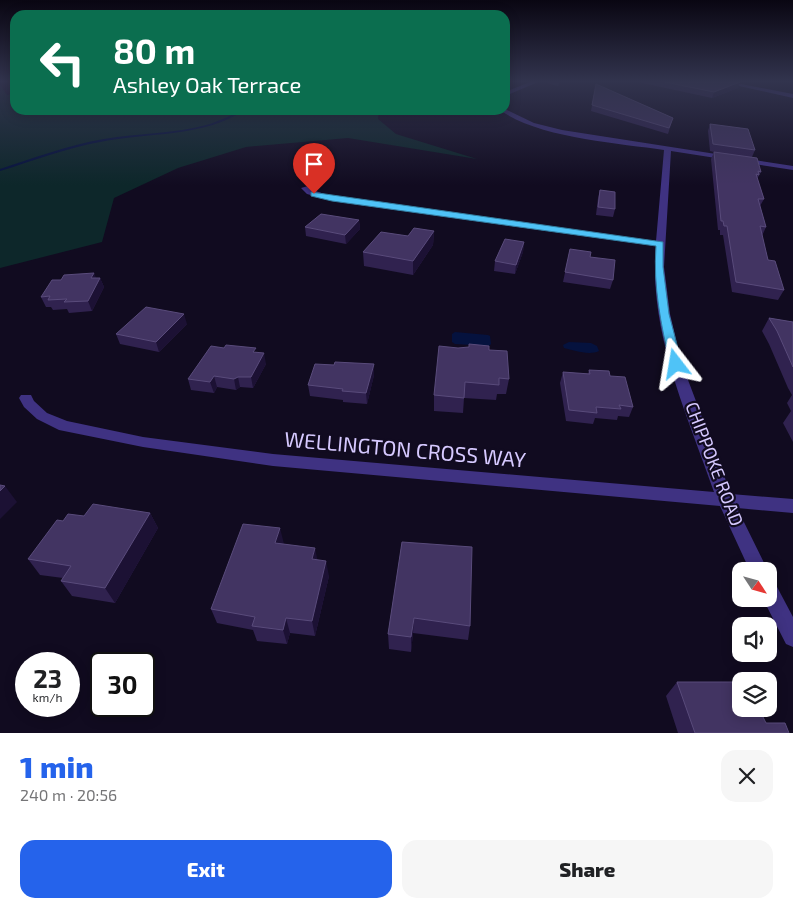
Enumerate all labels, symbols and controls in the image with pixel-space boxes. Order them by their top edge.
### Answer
text: 80 m [113,29,195,71]
icon: left [30,30,95,95]
text: Ashley Oak Terrace [113,71,301,97]
pin [293,143,335,194]
icon: arrive [300,150,328,178]
position arrow [649,337,701,389]
street label: CHIPPOKE ROAD [681,399,749,529]
street label: WELLINGTON CROSS WAY [283,425,527,472]
north arrow [732,562,778,608]
map controls [732,562,777,717]
button: sound [732,617,777,662]
speed limit sign: 30 [90,652,155,717]
text: 23 [33,663,62,693]
button: layers [732,672,777,717]
text: km/h [33,690,62,704]
text: 1 min [20,748,94,784]
button: close [721,750,773,802]
text: 240 m · 20:56 [20,785,117,804]
button: Exit [20,840,392,898]
button: Share [402,840,773,898]

